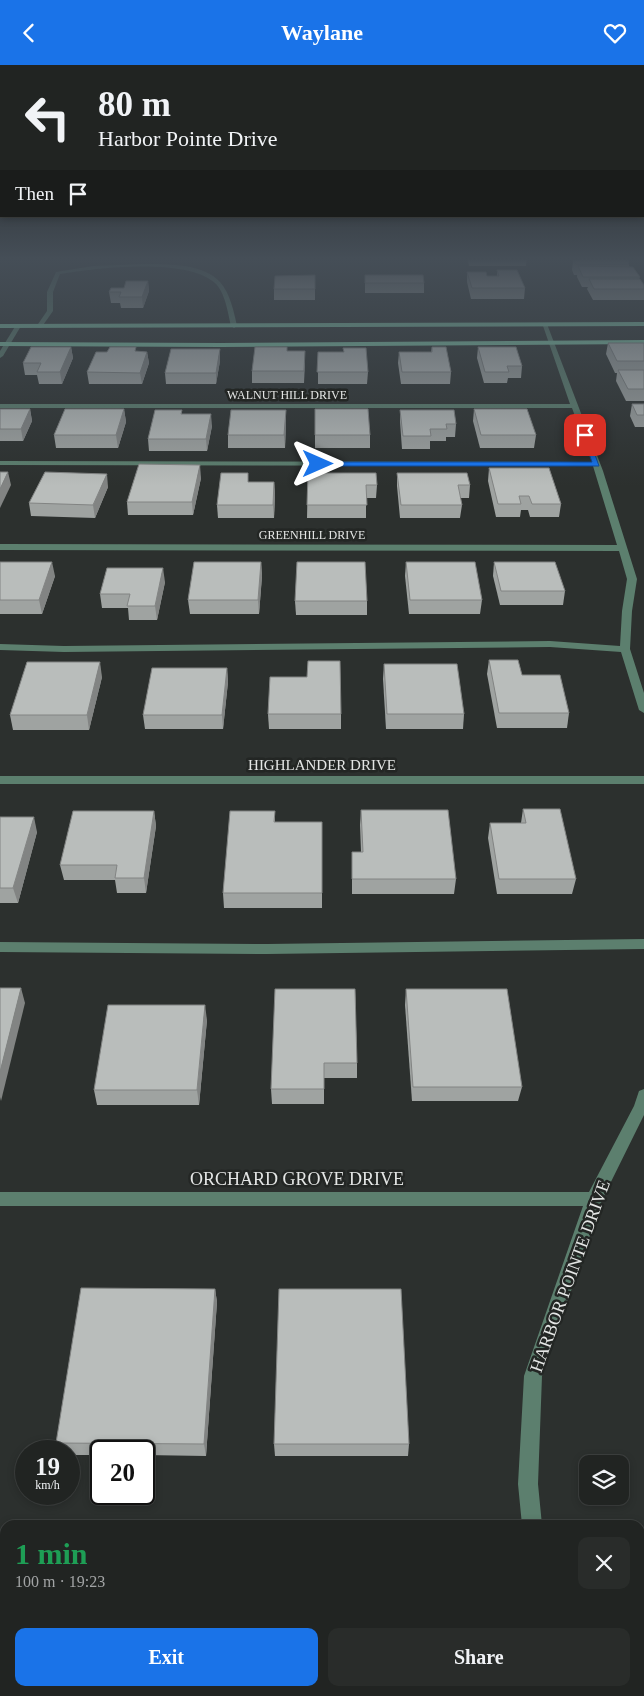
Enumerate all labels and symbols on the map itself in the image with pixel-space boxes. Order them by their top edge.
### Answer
street label: WALNUT HILL DRIVE [227,388,347,402]
pin [564,414,606,456]
position arrow [291,437,343,489]
street label: GREENHILL DRIVE [259,528,365,542]
street label: HIGHLANDER DRIVE [248,757,396,773]
street label: ORCHARD GROVE DRIVE [190,1169,404,1189]
street label: HARBOR POINTE DRIVE [526,1177,614,1375]
speed limit sign: 20 [90,1440,155,1505]

